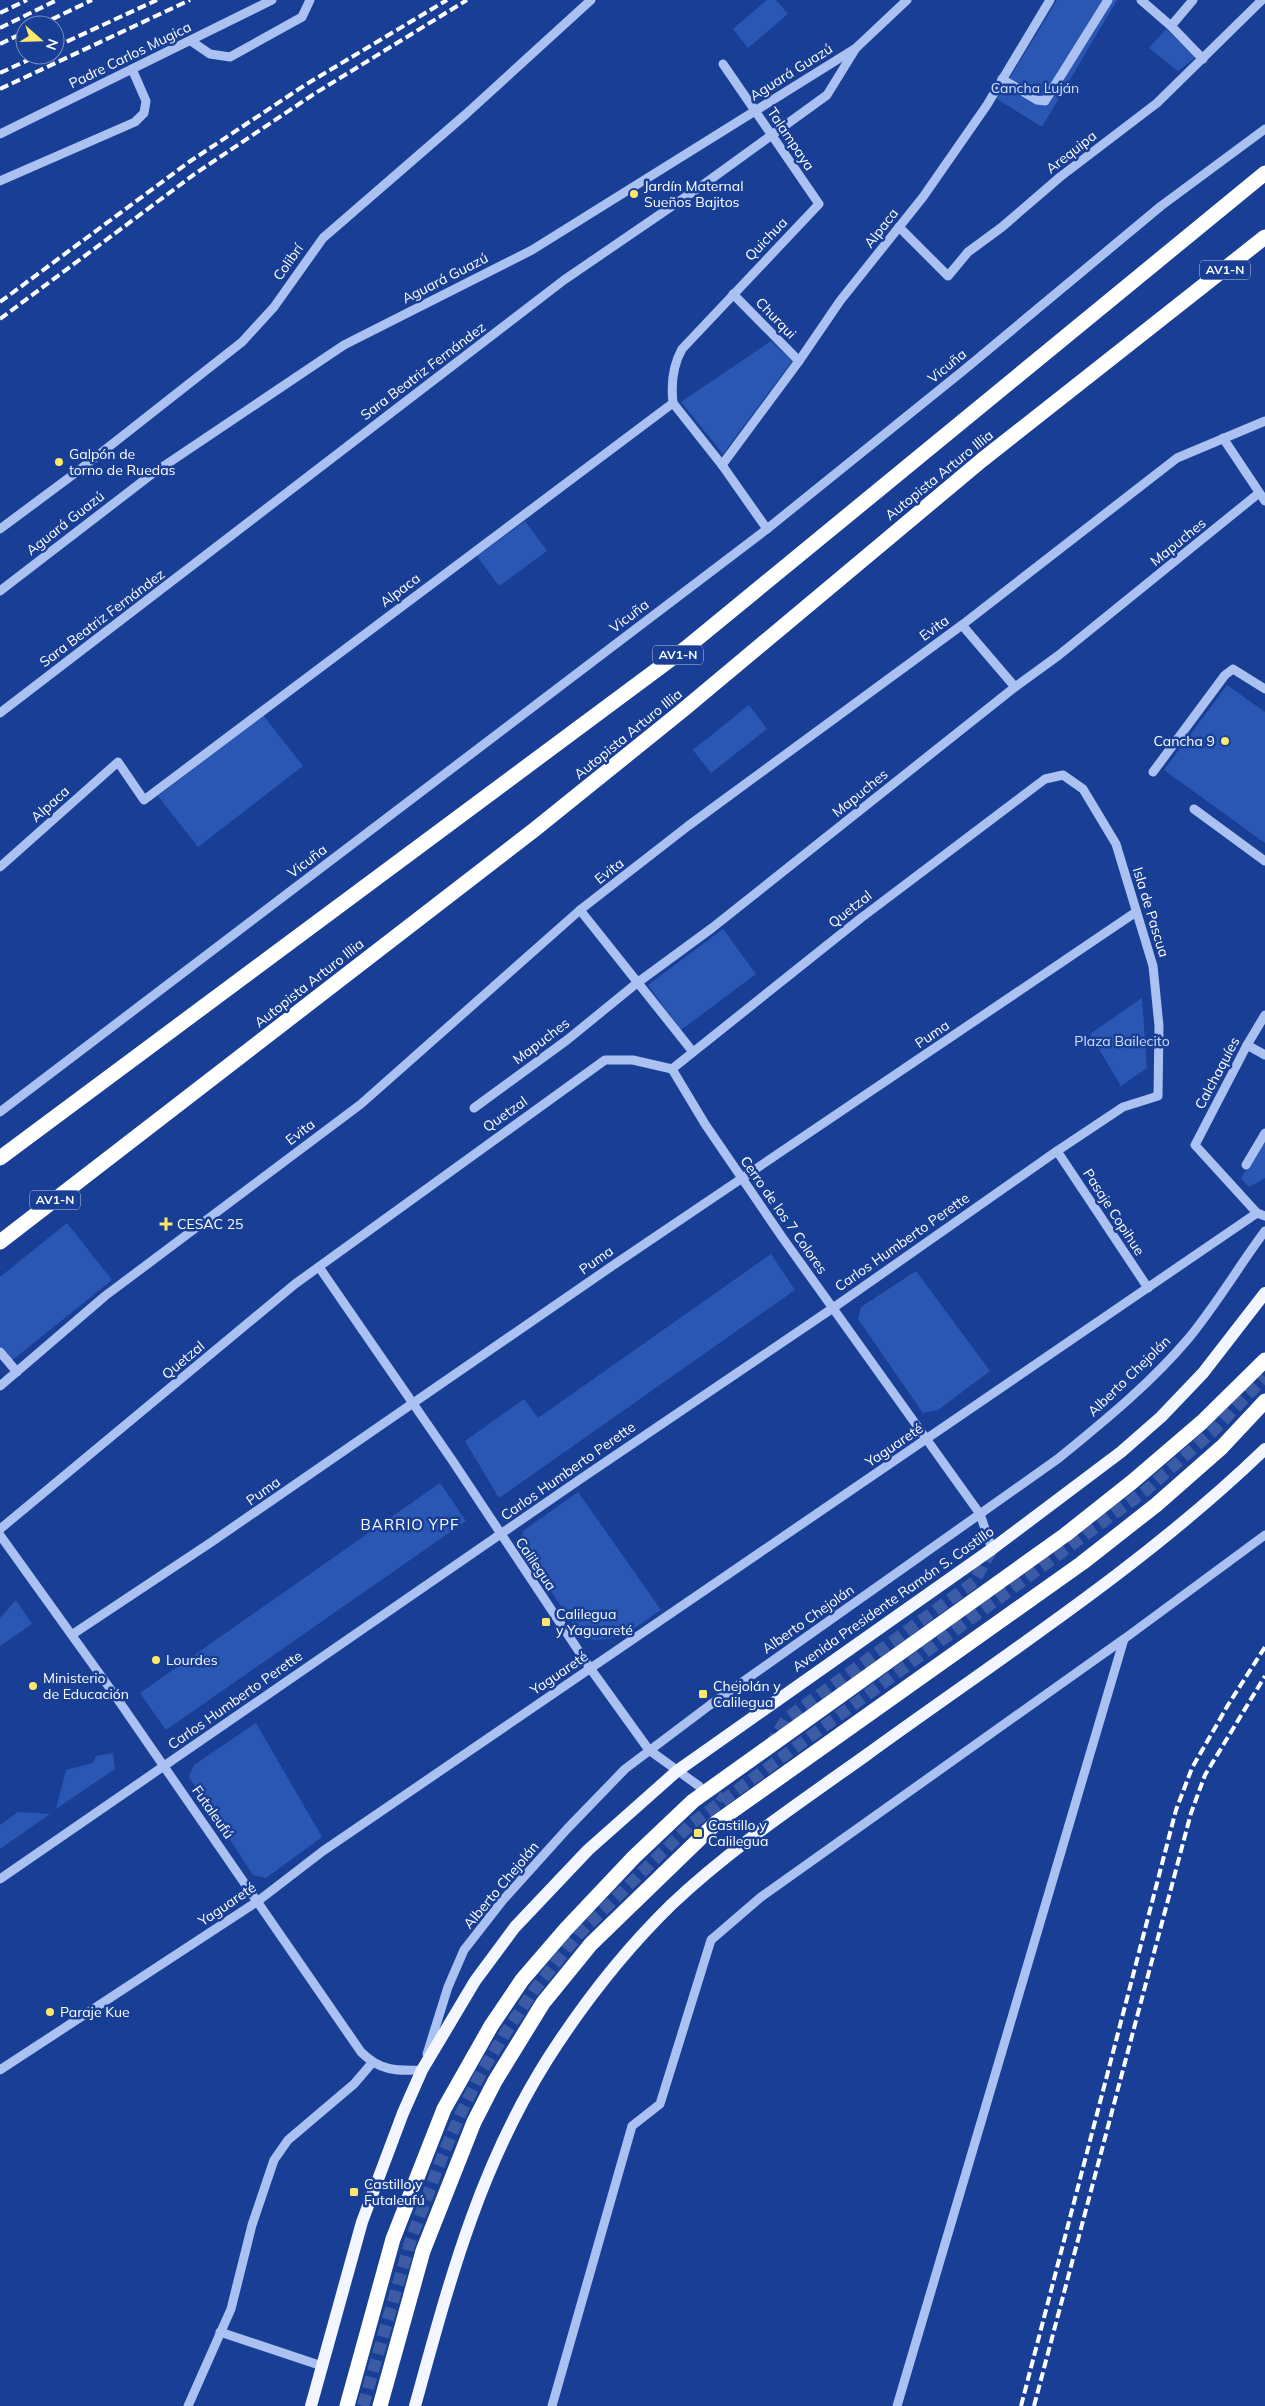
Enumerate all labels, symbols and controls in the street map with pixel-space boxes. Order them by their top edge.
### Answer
north arrow [15,15,65,65]
street label: Padre Carlos Mugica [66,18,194,92]
text: N [42,36,62,52]
street label: Aguará Guazú [746,39,836,105]
park label: Cancha Luján [991,79,1079,97]
street label: Talampaya [763,104,819,174]
street label: Arequipa [1042,127,1100,177]
place label: Jardín Maternal Sueños Bajitos [644,177,743,211]
marker: Jardín Maternal Sueños Bajitos [628,188,640,200]
street label: Alpaca [860,204,902,252]
street label: Quichua [741,213,791,265]
street label: Colibrí [269,240,307,284]
street label: Aguará Guazú [399,249,491,307]
road number: AV1-N [1200,260,1250,280]
street label: Churqui [752,294,800,342]
street label: Sara Beatriz Fernández [357,318,489,424]
street label: Vicuña [924,345,970,387]
street label: Autopista Arturo Illia [881,426,997,524]
place label: Galpón de torno de Ruedas [69,445,176,479]
marker: Galpón de torno de Ruedas [53,456,65,468]
street label: Aguará Guazú [22,487,108,559]
street label: Mapuches [1146,514,1210,570]
street label: Sara Beatriz Fernández [36,565,168,671]
street label: Alpaca [376,569,424,611]
street label: Vicuña [606,595,652,637]
street label: Evita [916,611,952,645]
road number: AV1-N [653,646,703,664]
street label: Autopista Arturo Illia [570,685,686,783]
place label: Cancha 9 [1153,732,1215,750]
marker: Cancha 9 [1219,735,1231,747]
street label: Mapuches [828,765,892,821]
street label: Alpaca [27,782,73,826]
street label: Vicuña [284,840,330,882]
street label: Evita [591,854,627,888]
street label: Isla de Pascua [1129,865,1173,959]
street label: Quetzal [825,886,875,932]
street label: Autopista Arturo Illia [251,935,367,1031]
street label: Mapuches [509,1014,573,1068]
street label: Puma [911,1016,953,1052]
park label: Plaza Bailecito [1074,1032,1170,1050]
street label: Calchaquíes [1191,1034,1244,1112]
street label: Quetzal [479,1092,531,1136]
street label: Evita [282,1115,318,1149]
street label: Cerro de los 7 Colores [736,1152,832,1278]
street label: Pasaje Copihue [1079,1165,1149,1259]
street label: Carlos Humberto Perette [831,1189,973,1295]
road number: AV1-N [30,1190,80,1210]
place label: CESAC 25 [177,1215,244,1233]
marker: CESAC 25 [159,1217,173,1231]
street label: Puma [575,1242,617,1278]
street label: Alberto Chejolán [1084,1332,1174,1420]
street label: Quetzal [158,1337,208,1383]
street label: Carlos Humberto Perette [497,1418,639,1524]
street label: Yaguareté [861,1419,926,1471]
street label: Puma [242,1473,284,1509]
district label: BARRIO YPF [361,1515,459,1534]
street label: Avenida Presidente Ramón S. Castillo [789,1522,997,1676]
street label: Calilegua [512,1534,560,1594]
street label: Alberto Chejolán [759,1581,857,1657]
place label: Calilegua y Yaguareté [556,1605,633,1639]
marker: Calilegua y Yaguareté [540,1616,552,1628]
street label: Carlos Humberto Perette [164,1647,306,1753]
street label: Yaguareté [526,1647,591,1699]
place label: Lourdes [166,1651,218,1669]
marker: Lourdes [150,1654,162,1666]
place label: Ministerio de Educación [43,1669,129,1703]
place label: Chejolán y Calilegua [713,1677,781,1711]
marker: Ministerio de Educación [27,1680,39,1692]
marker: Chejolán y Calilegua [697,1688,709,1700]
street label: Futaleufú [188,1782,238,1842]
place label: Castillo y Calilegua [708,1816,768,1850]
marker: Castillo y Calilegua [692,1827,704,1839]
street label: Alberto Chejolán [459,1838,543,1932]
street label: Yaguareté [194,1878,259,1930]
place label: Paraje Kue [60,2003,130,2021]
marker: Paraje Kue [44,2006,56,2018]
place label: Castillo y Futaleufú [364,2175,425,2209]
marker: Castillo y Futaleufú [348,2186,360,2198]

